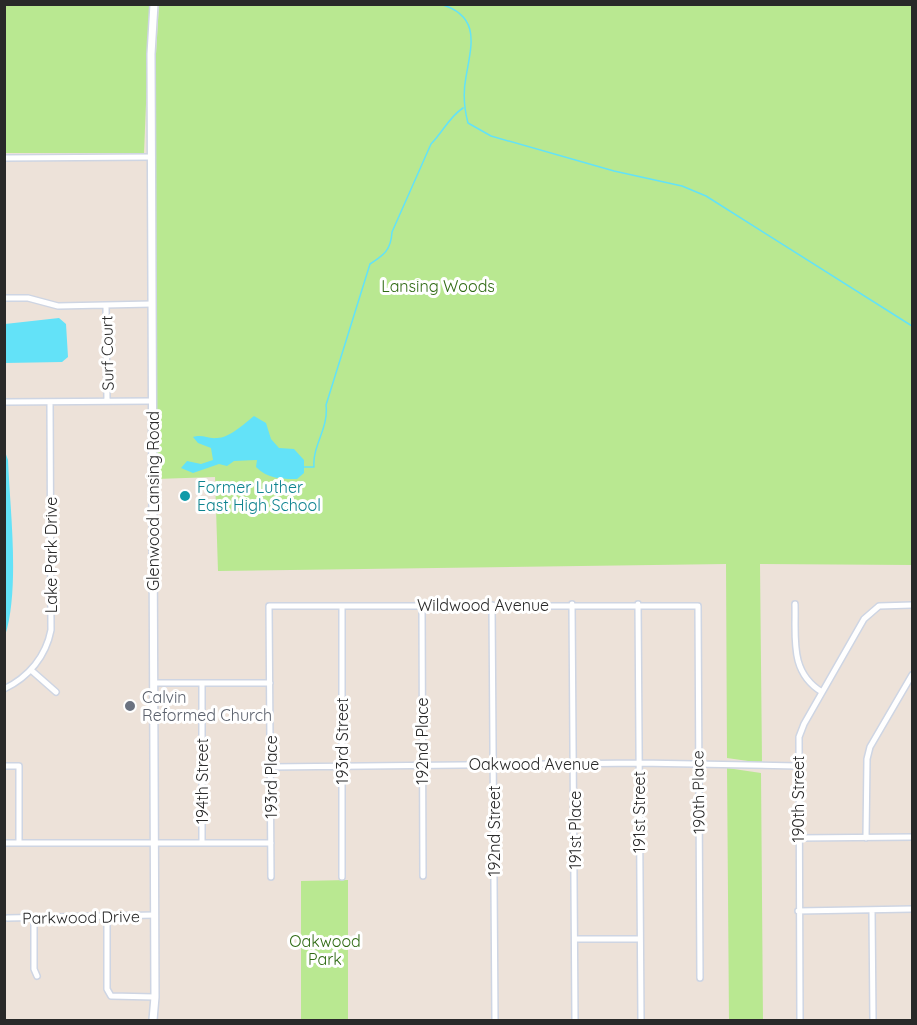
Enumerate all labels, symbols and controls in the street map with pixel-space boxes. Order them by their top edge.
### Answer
park label: Lansing Woods [381,276,495,296]
street label: Surf Court [96,315,118,391]
street label: Glenwood Lansing Road [143,411,163,591]
place label: Former Luther East High School [197,477,321,515]
marker: Former Luther East High School [178,489,192,503]
street label: Lake Park Drive [41,497,61,613]
street label: Wildwood Avenue [417,595,549,615]
place label: Calvin Reformed Church [142,687,272,725]
street label: 192nd Place [412,697,432,785]
street label: 193rd Street [332,698,352,784]
marker: Calvin Reformed Church [123,699,137,713]
street label: 193rd Place [261,735,281,819]
street label: 194th Street [192,738,212,824]
street label: 190th Place [687,750,709,834]
street label: Oakwood Avenue [469,754,599,774]
street label: 190th Street [788,756,808,842]
street label: 191st Street [629,771,649,853]
street label: 192nd Street [484,786,504,876]
street label: 191st Place [565,791,585,869]
street label: Parkwood Drive [22,906,140,928]
park label: Oakwood Park [289,931,361,969]

